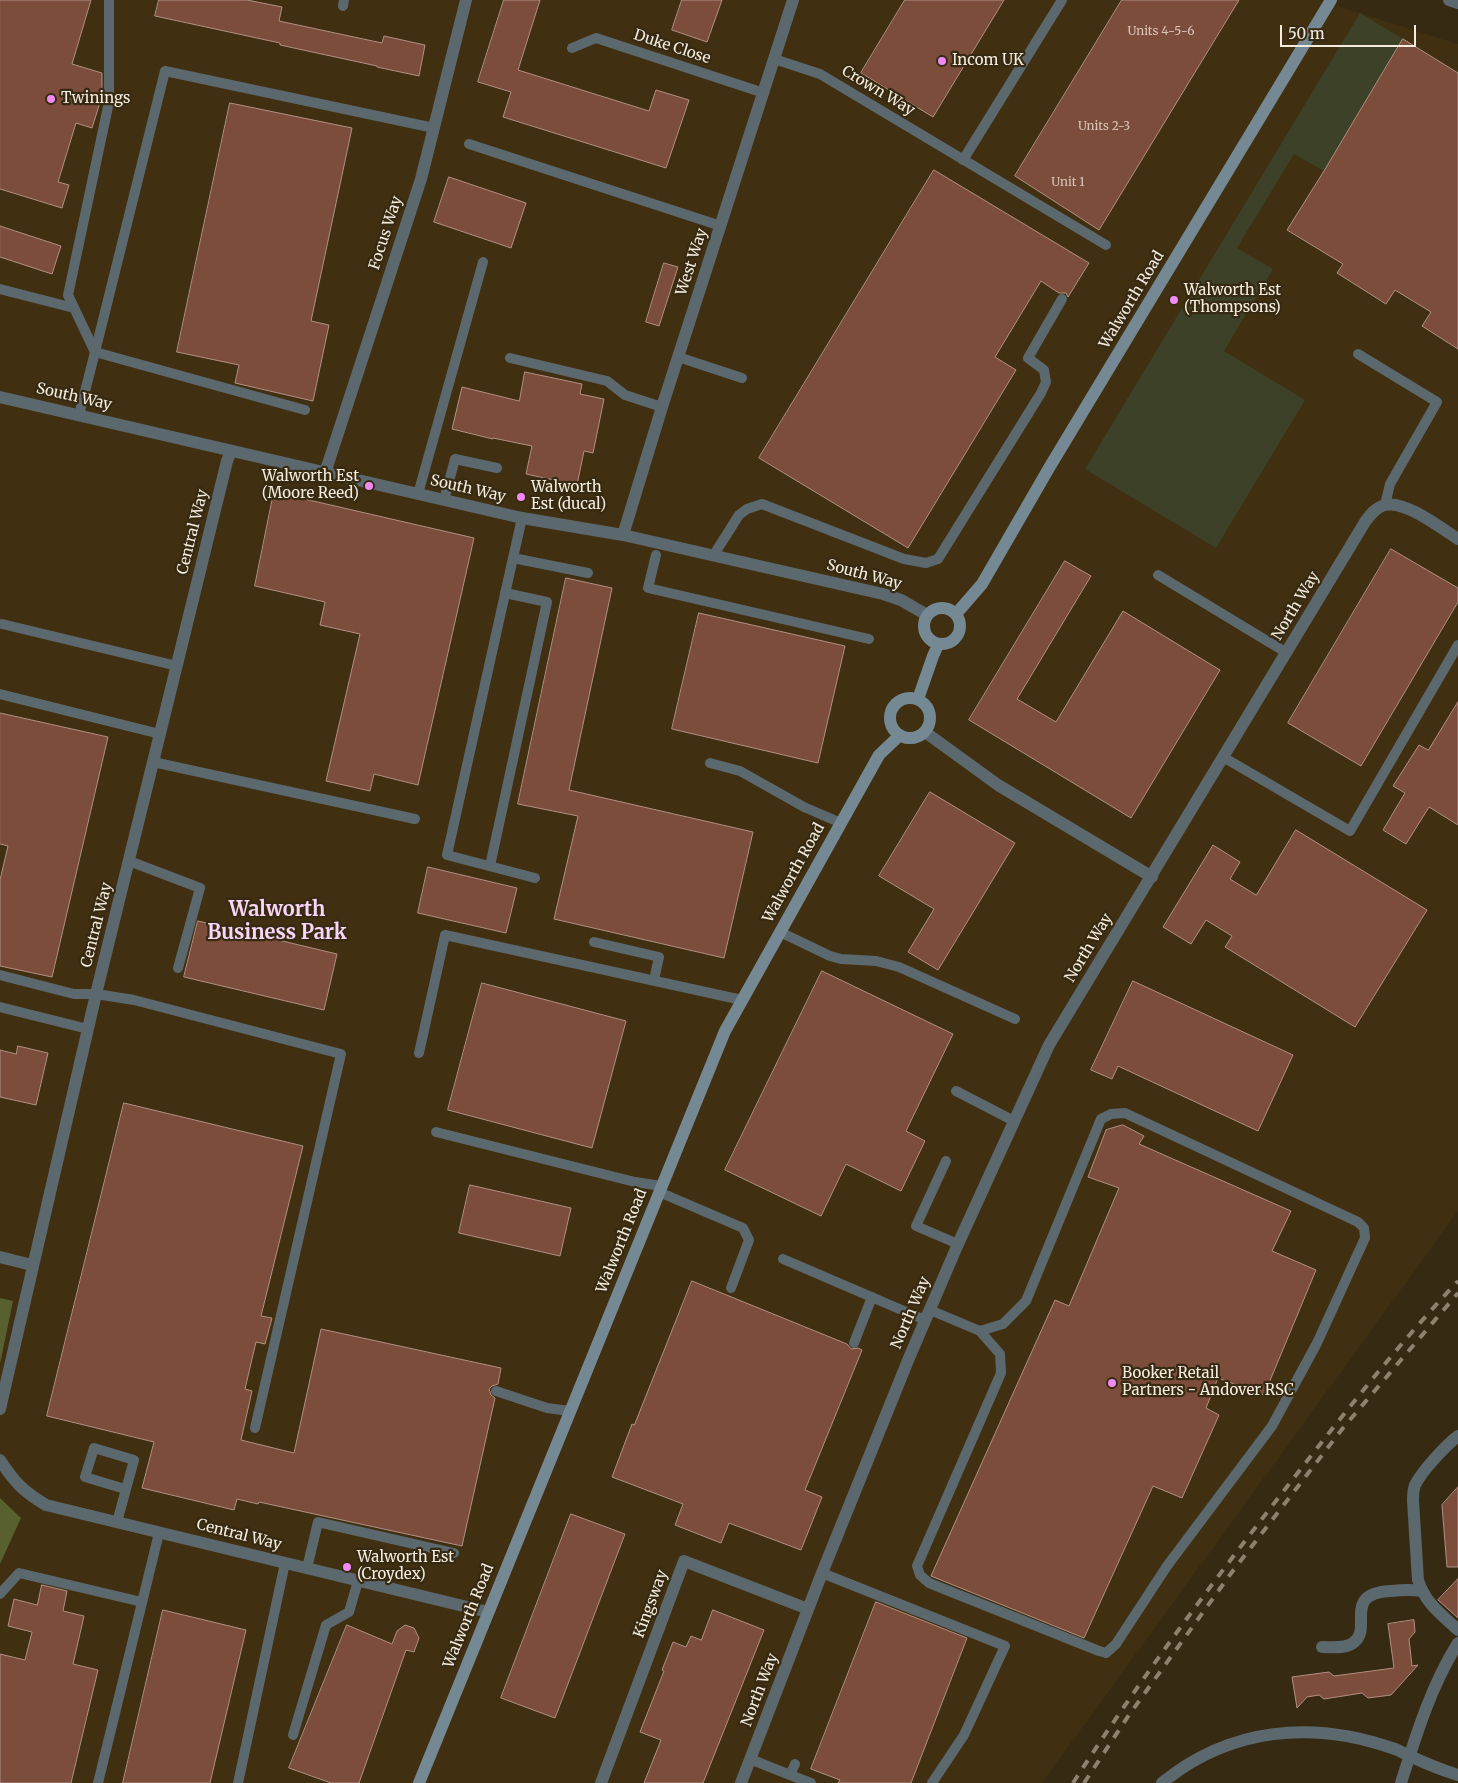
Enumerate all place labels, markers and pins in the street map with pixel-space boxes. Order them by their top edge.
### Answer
place label: Incom UK [952,52,1024,70]
marker: Incom UK [936,55,948,67]
place label: Twinings [61,90,130,108]
marker: Twinings [45,93,57,105]
place label: Walworth Est (Thompsons) [1184,282,1281,317]
marker: Walworth Est (Thompsons) [1168,294,1180,306]
place label: Walworth Est (Moore Reed) [262,468,359,503]
place label: Walworth Est (ducal) [531,479,606,514]
marker: Walworth Est (Moore Reed) [363,480,375,492]
marker: Walworth Est (ducal) [515,491,527,503]
place label: Booker Retail Partners - Andover RSC [1122,1365,1294,1400]
marker: Booker Retail Partners - Andover RSC [1106,1377,1118,1389]
place label: Walworth Est (Croydex) [357,1549,454,1584]
marker: Walworth Est (Croydex) [341,1561,353,1573]

